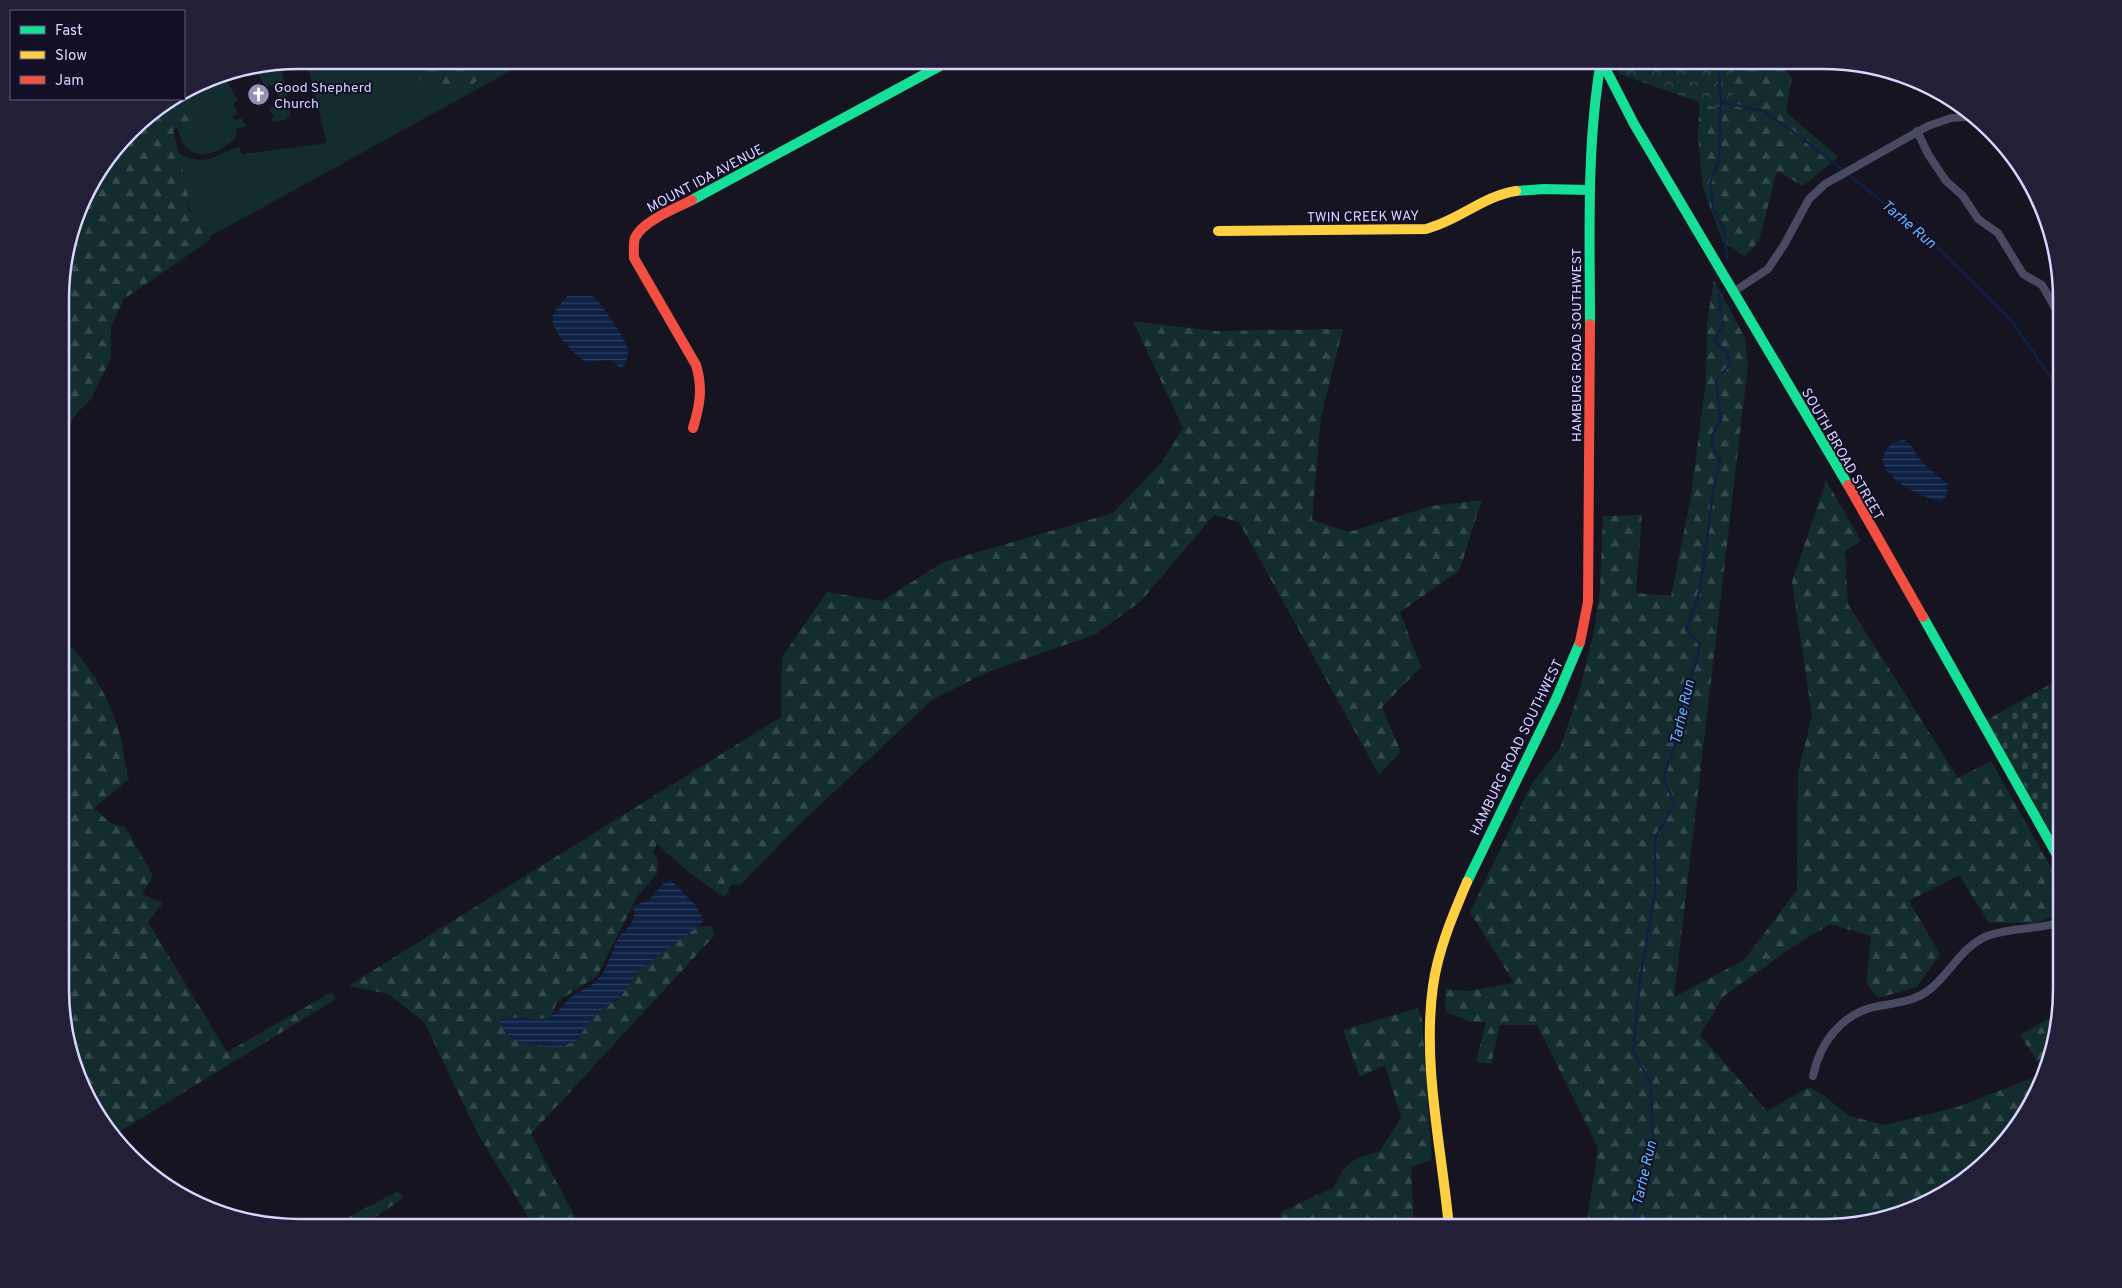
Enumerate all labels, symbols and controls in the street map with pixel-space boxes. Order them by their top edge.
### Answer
legend [10,10,185,100]
text: Fast [55,22,83,41]
text: Slow [55,47,87,66]
text: Jam [55,72,84,91]
place label: Good Shepherd Church [274,80,372,113]
church icon: Good Shepherd Church [246,83,270,107]
street label: MOUNT IDA AVENUE [644,141,767,217]
water label: Tarhe Run [1877,197,1939,254]
street label: TWIN CREEK WAY [1307,208,1419,227]
street label: HAMBURG ROAD SOUTHWEST [1569,248,1586,442]
street label: SOUTH BROAD STREET [1797,386,1887,524]
street label: HAMBURG ROAD SOUTHWEST [1467,657,1567,839]
water label: Tarhe Run [1667,678,1700,747]
water label: Tarhe Run [1629,1139,1662,1208]

